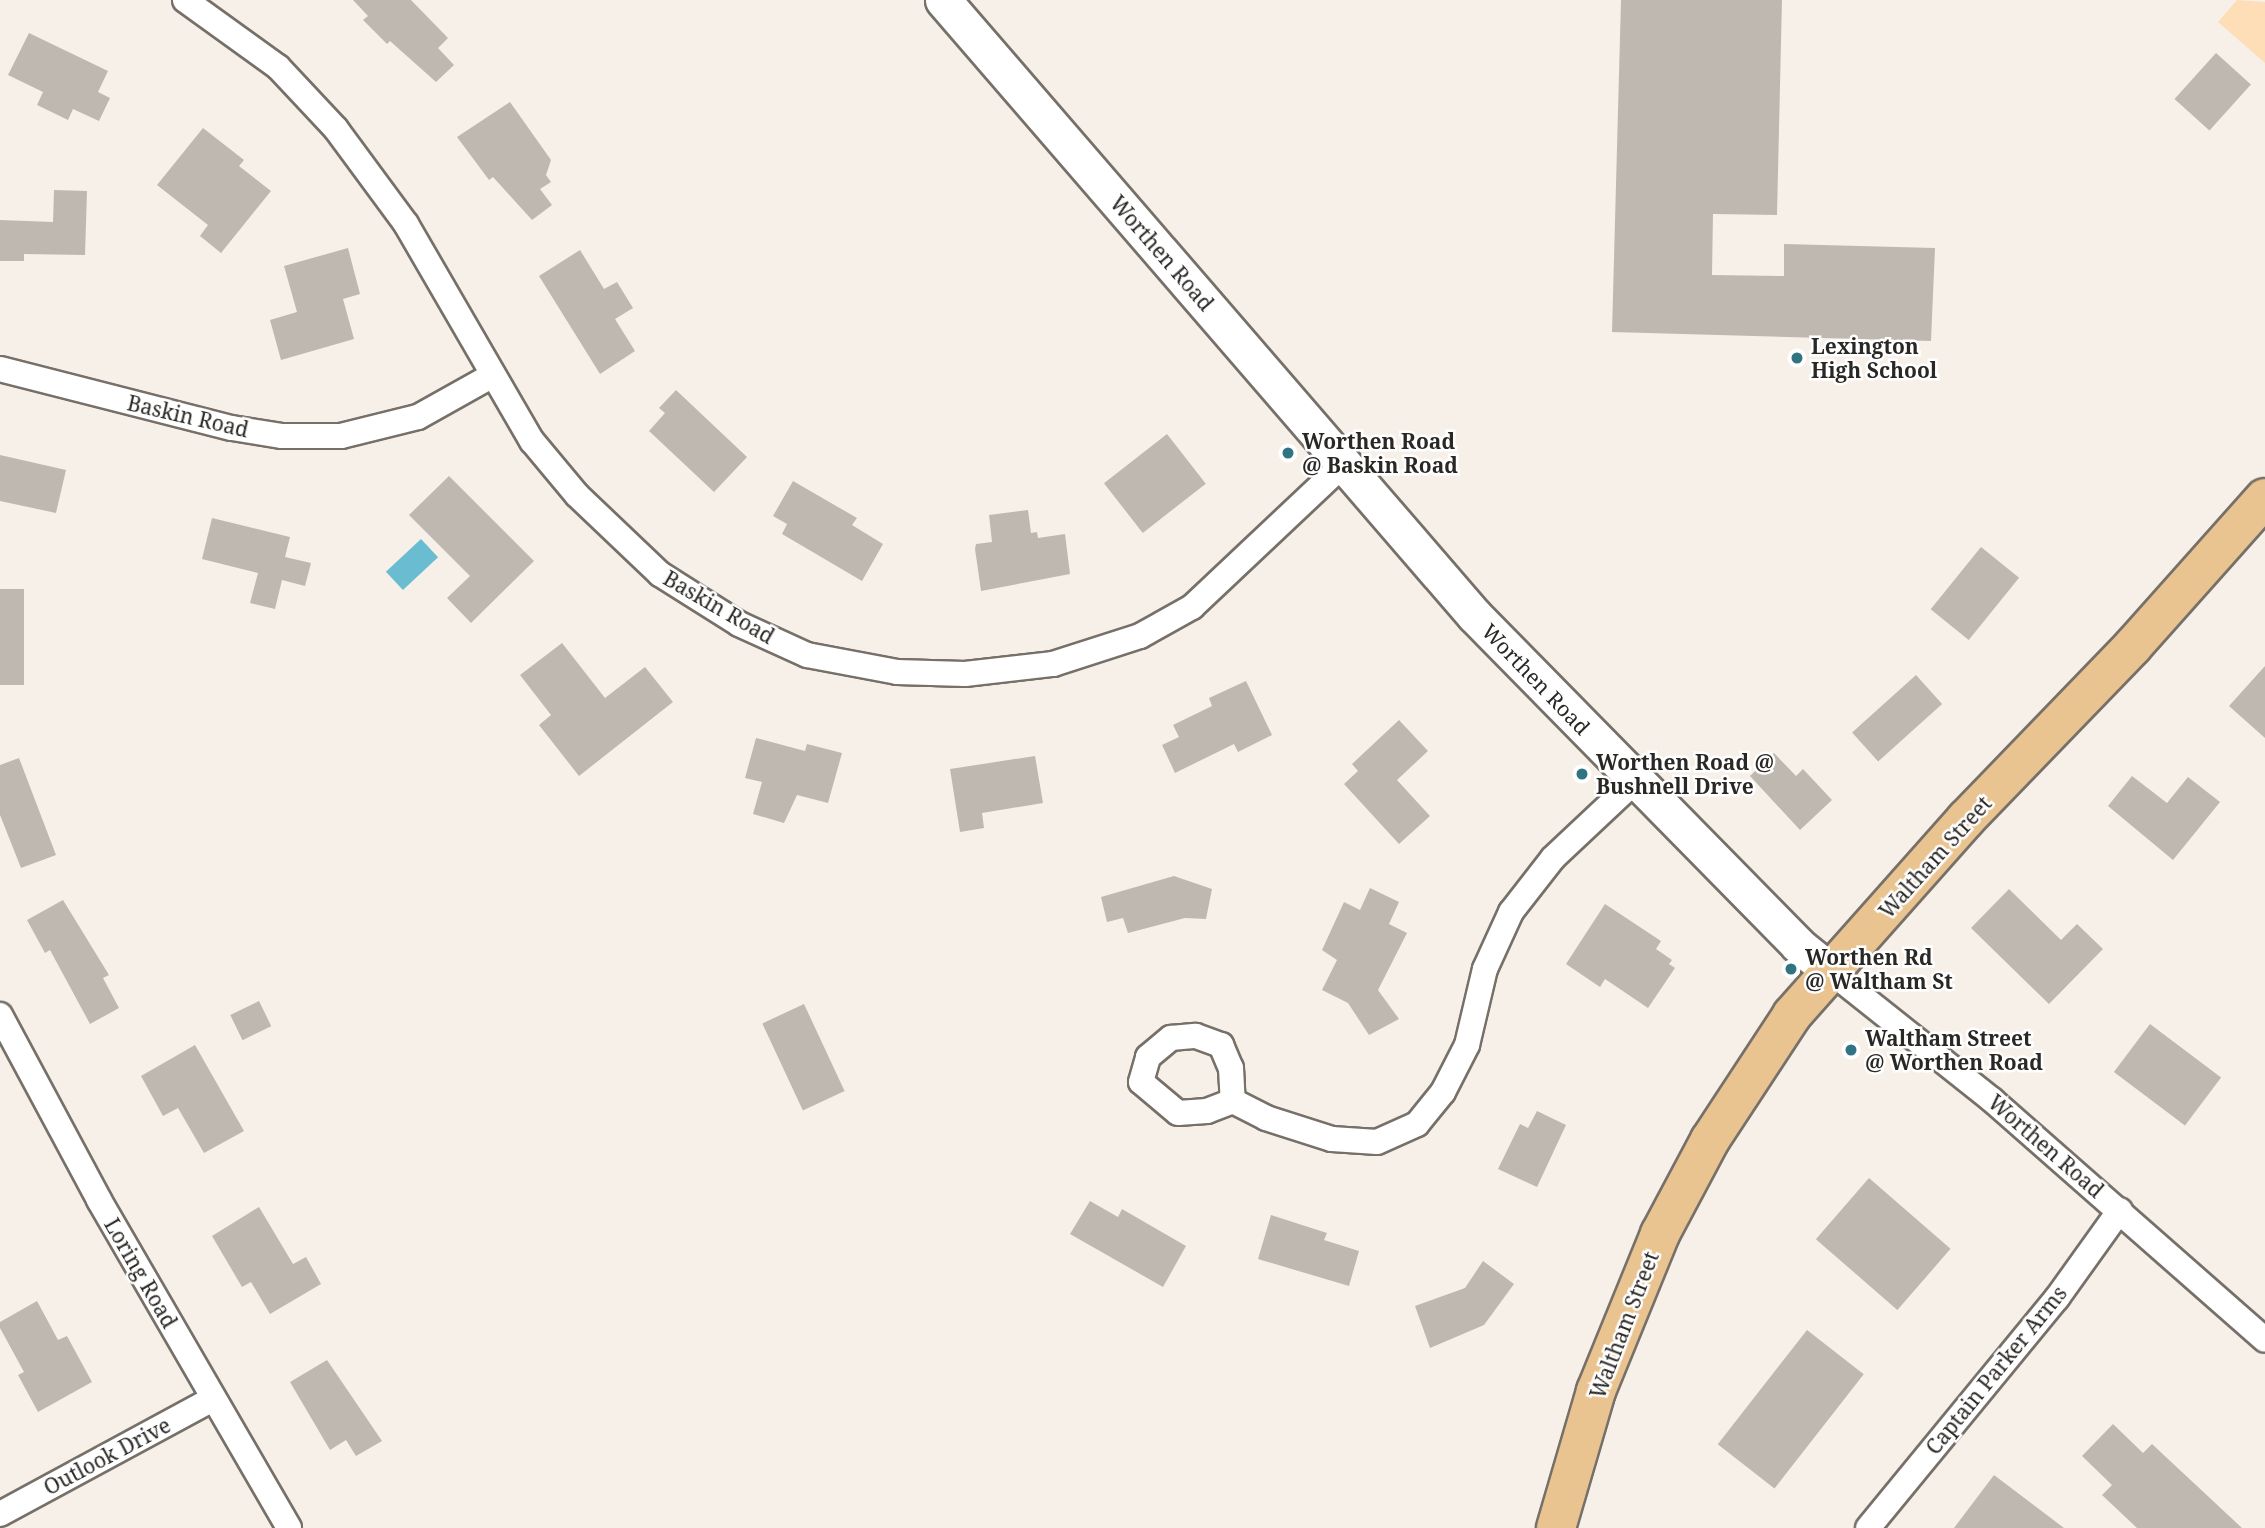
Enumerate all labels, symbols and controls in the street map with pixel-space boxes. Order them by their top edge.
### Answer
street label: Worthen Road [1105,190,1219,316]
place label: Lexington High School [1811,333,1937,383]
marker: Lexington High School [1789,350,1805,366]
street label: Baskin Road [125,390,251,442]
place label: Worthen Road @ Baskin Road [1302,428,1458,478]
marker: Worthen Road @ Baskin Road [1280,445,1296,461]
street label: Baskin Road [659,565,779,649]
street label: Worthen Road [1477,618,1595,740]
place label: Worthen Road @ Bushnell Drive [1596,749,1774,799]
marker: Worthen Road @ Bushnell Drive [1574,766,1590,782]
street label: Waltham Street [1874,791,1996,923]
place label: Worthen Rd @ Waltham St [1805,944,1953,994]
marker: Worthen Rd @ Waltham St [1783,961,1799,977]
place label: Waltham Street @ Worthen Road [1865,1025,2043,1075]
marker: Waltham Street @ Worthen Road [1843,1042,1859,1058]
street label: Worthen Road [1983,1089,2109,1203]
street label: Loring Road [99,1214,183,1332]
street label: Waltham Street [1584,1248,1664,1402]
street label: Captain Parker Arms [1920,1281,2072,1459]
street label: Outlook Drive [39,1412,175,1500]

